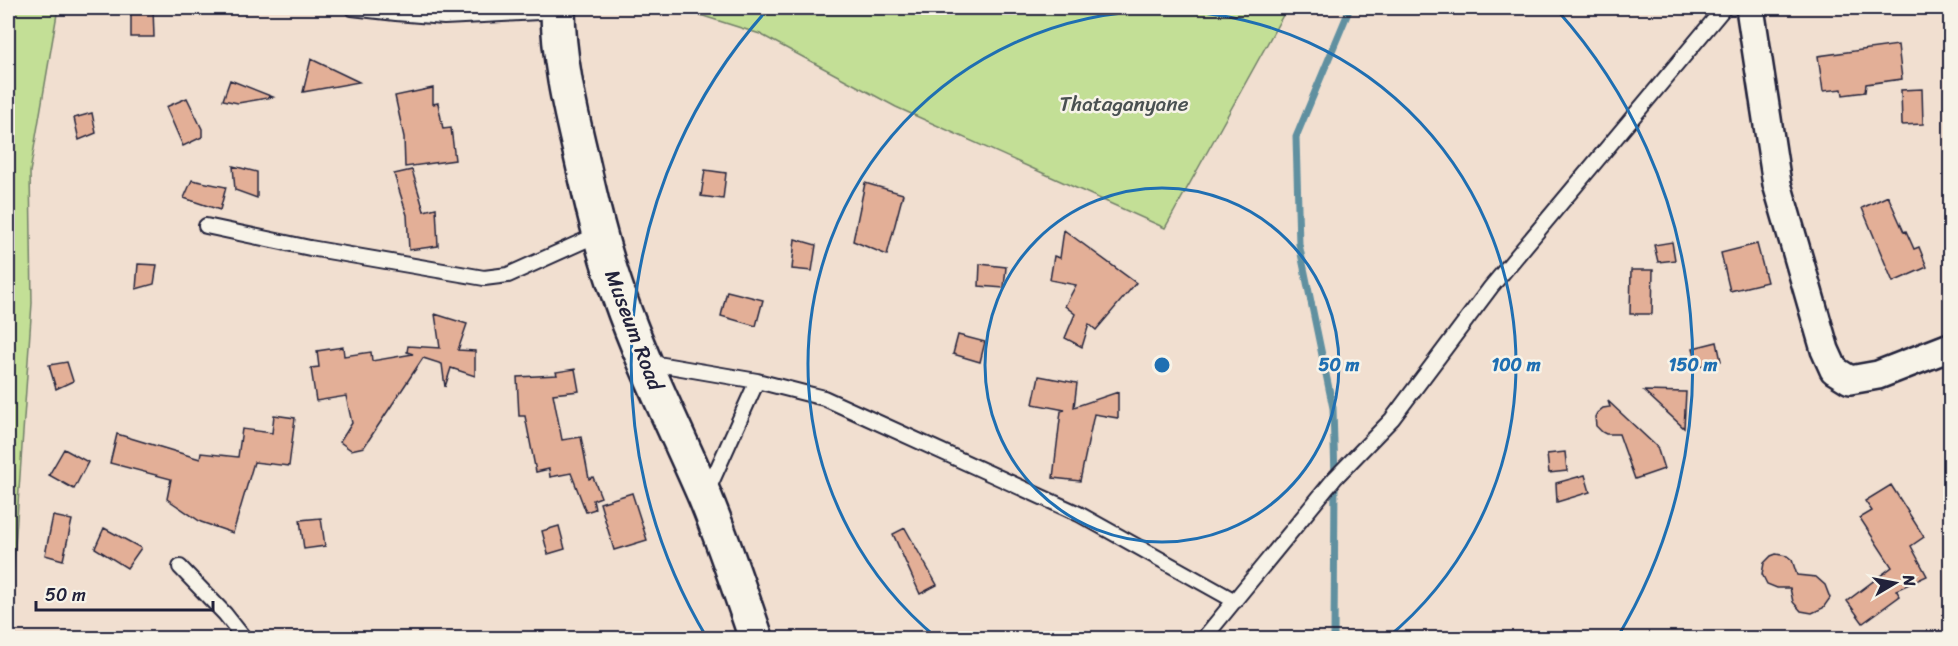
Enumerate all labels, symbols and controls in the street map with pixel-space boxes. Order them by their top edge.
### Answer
park label: Thataganyane [1059,85,1189,123]
street label: Museum Road [594,264,675,398]
text: 50 m [1319,349,1360,381]
text: 100 m [1492,349,1541,381]
text: 150 m [1669,349,1717,381]
centre of rings [1152,355,1172,375]
north arrow [1865,553,1925,613]
text: N [1894,572,1925,589]
scale bar [36,574,213,612]
text: 50 m [45,579,86,611]

